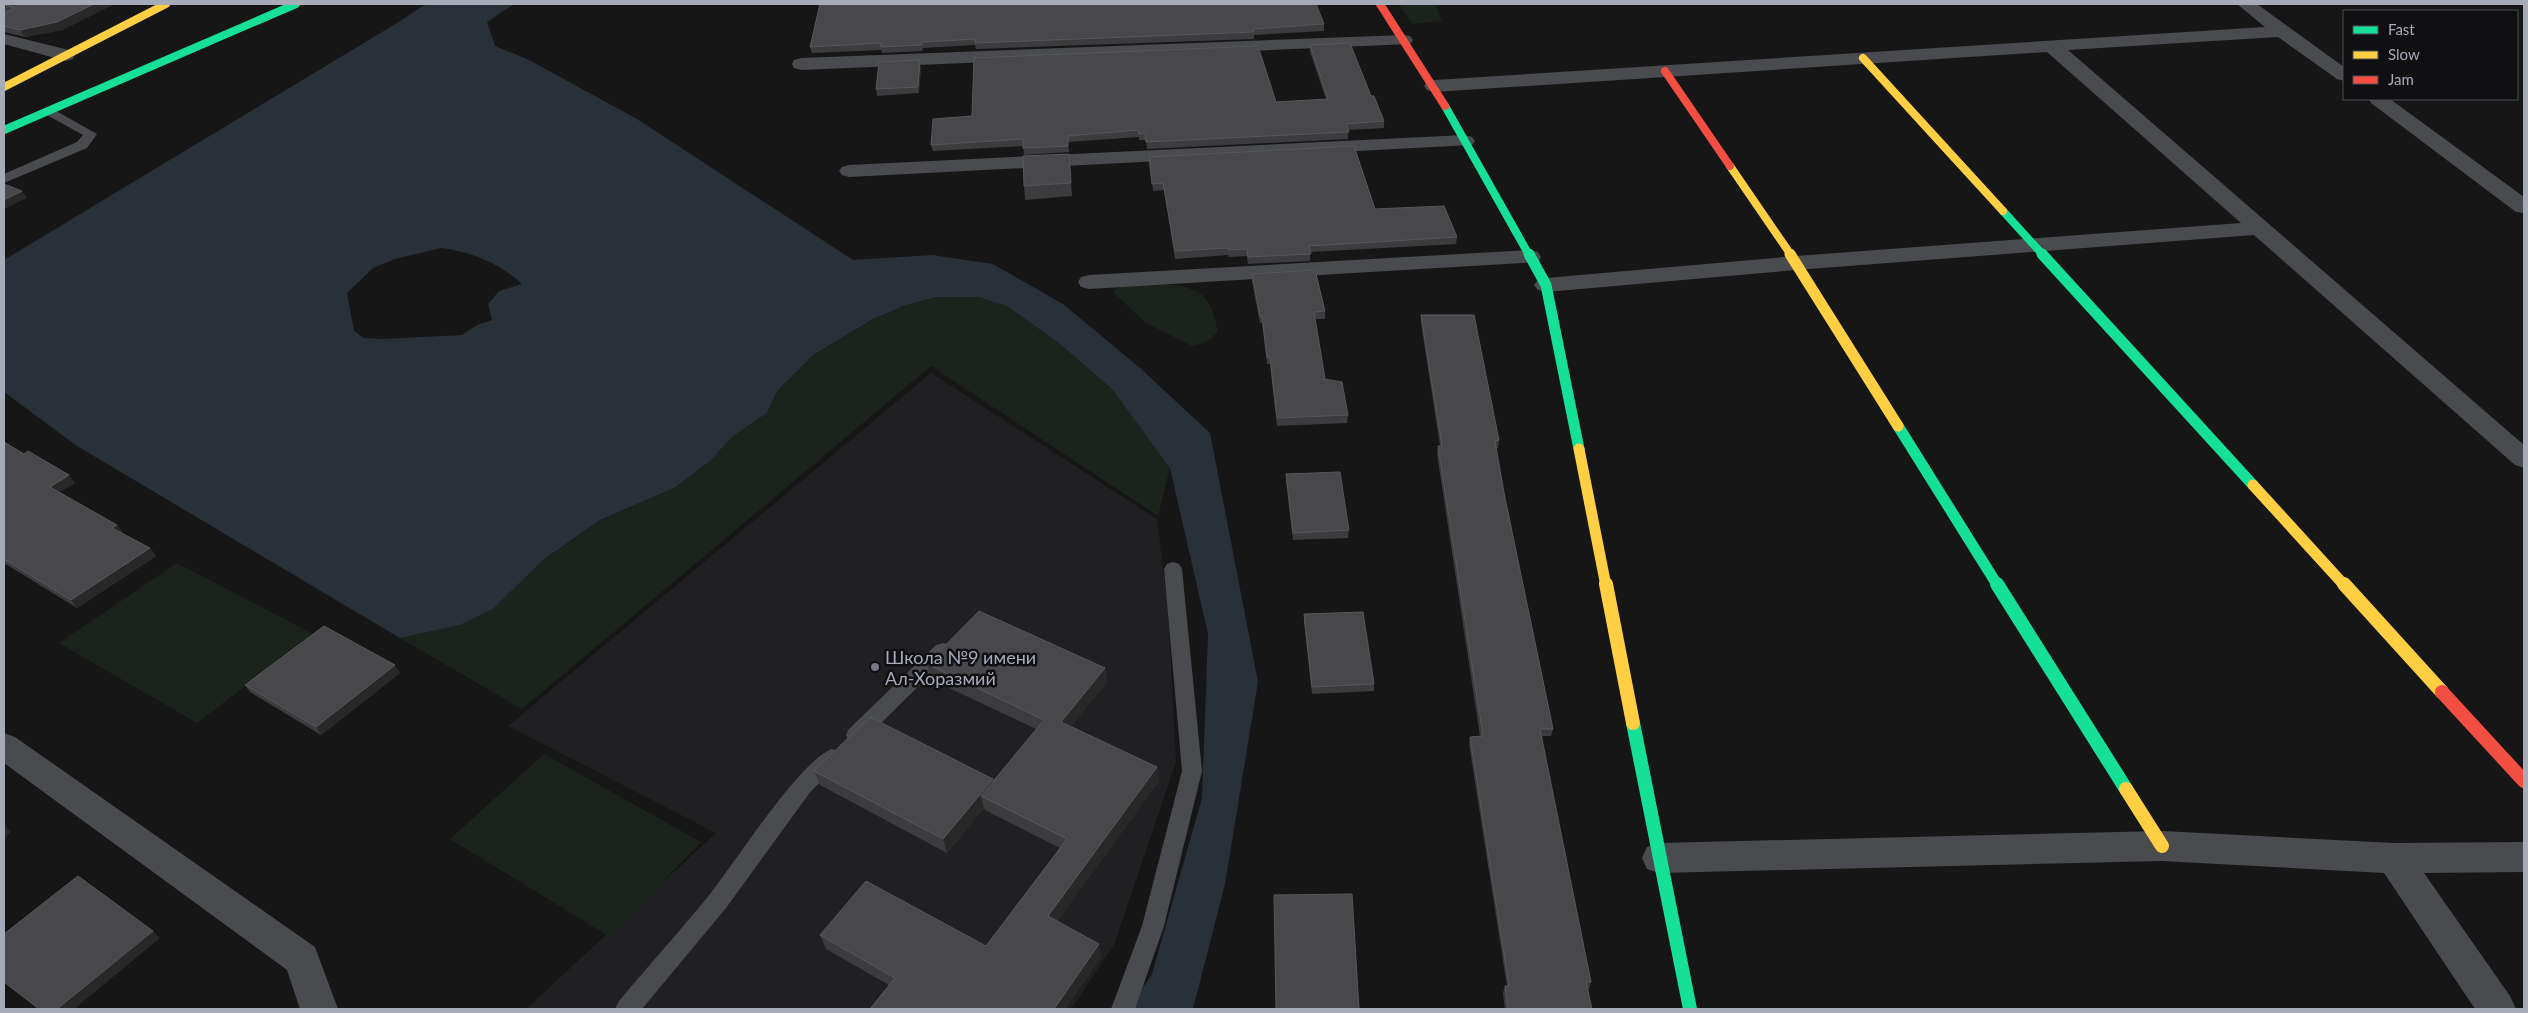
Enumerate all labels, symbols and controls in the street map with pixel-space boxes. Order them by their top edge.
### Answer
legend [2343,10,2518,100]
text: Fast [2388,20,2415,38]
text: Slow [2388,45,2420,63]
text: Jam [2388,70,2414,88]
place label: Школа №9 имени Ал-Хоразмий [885,646,1036,689]
marker: Школа №9 имени Ал-Хоразмий [869,661,881,673]

